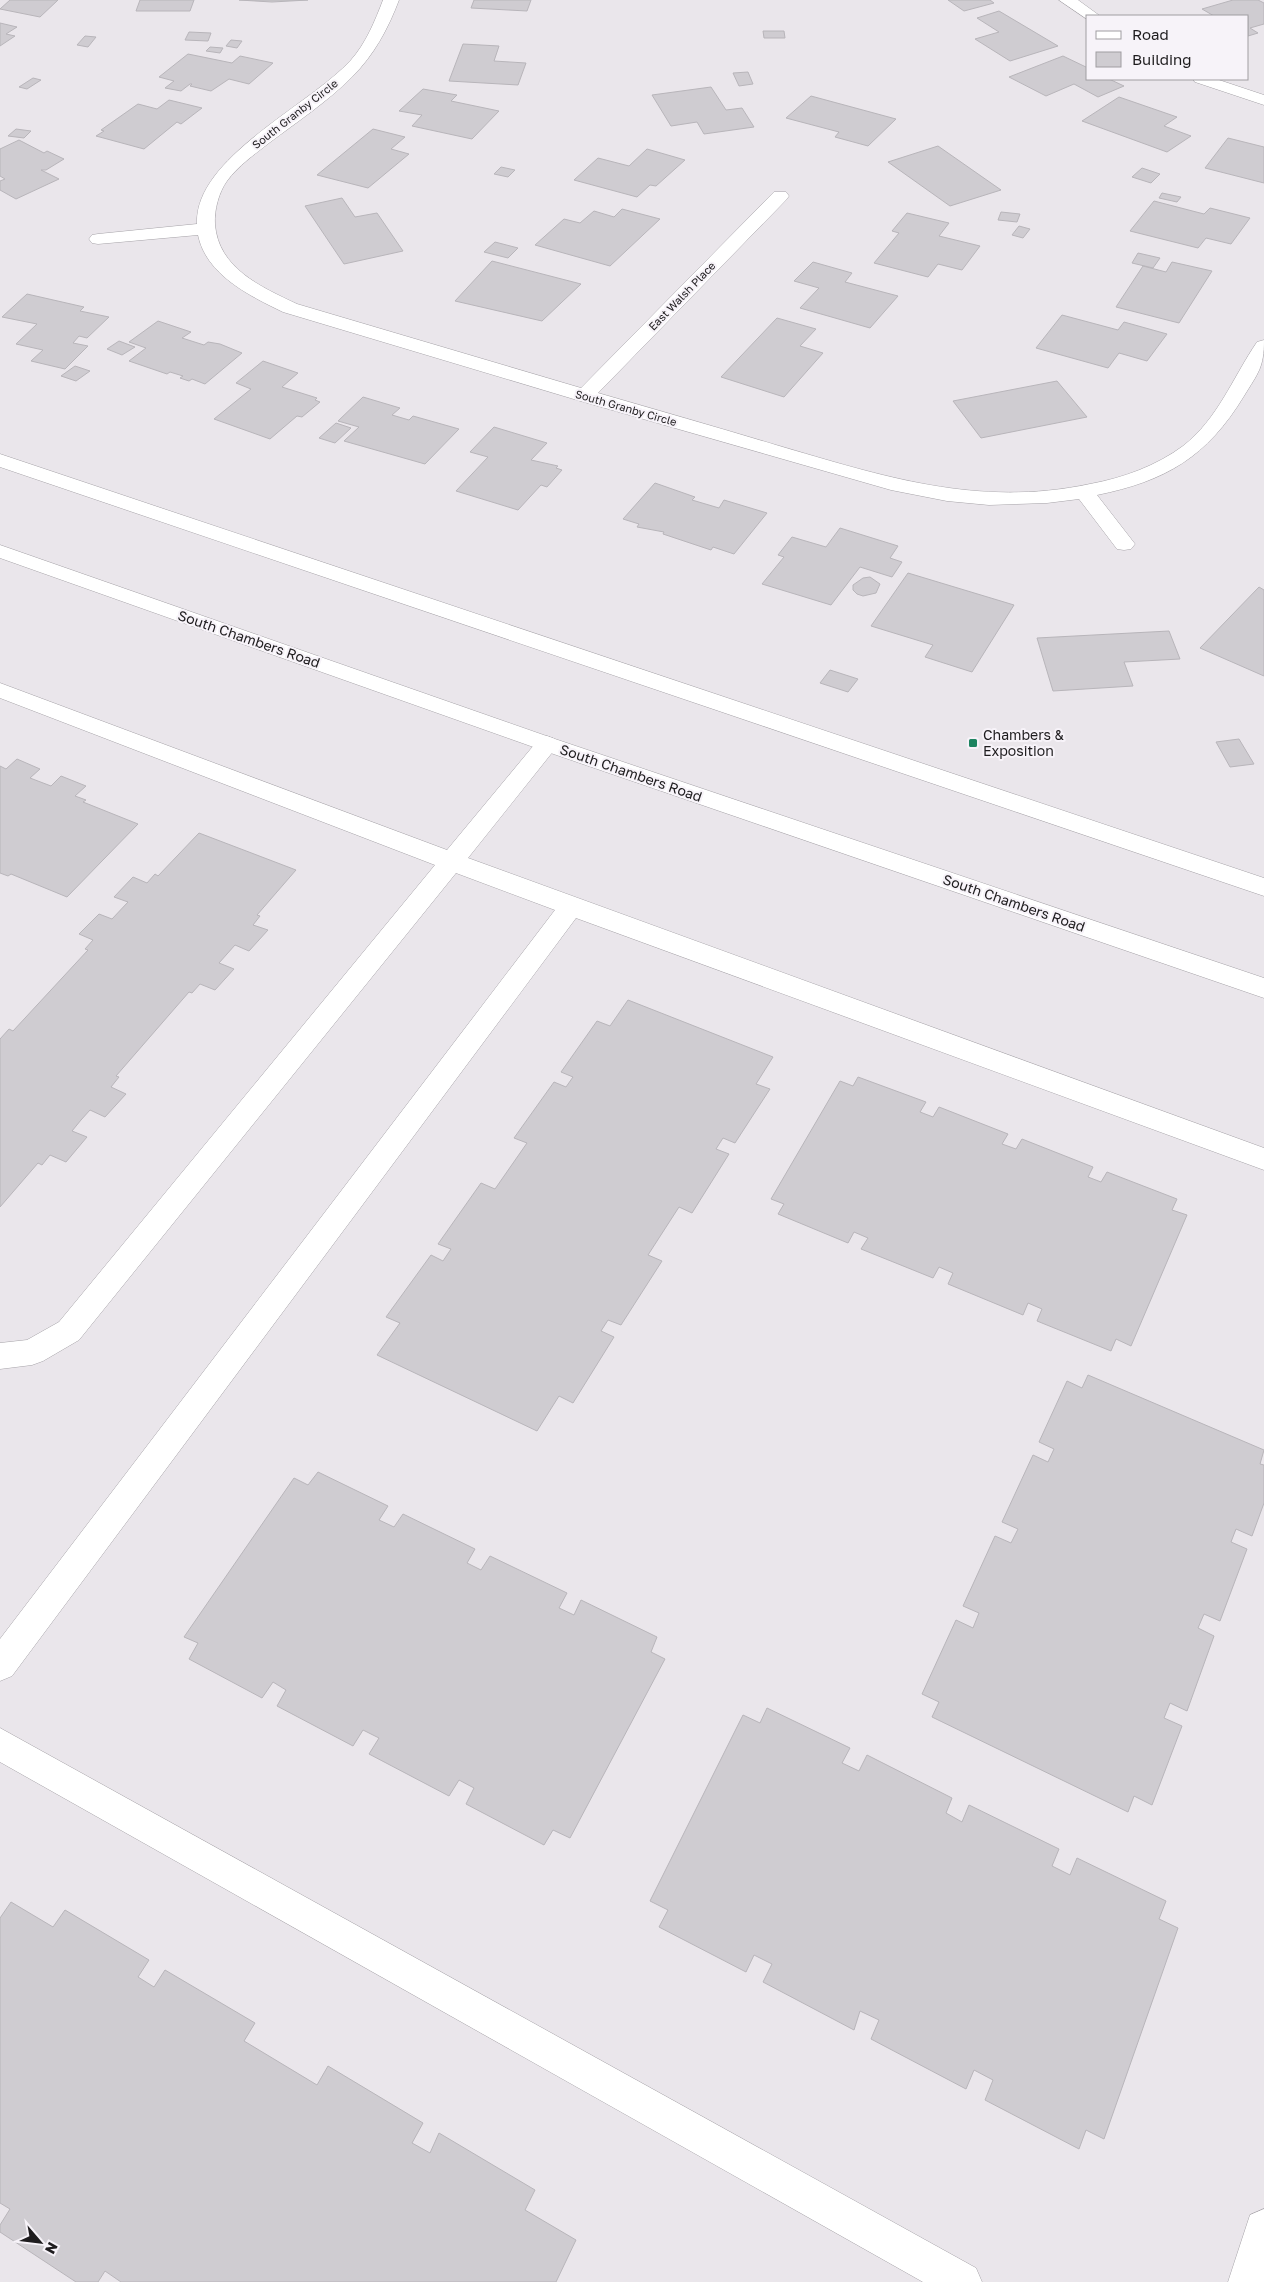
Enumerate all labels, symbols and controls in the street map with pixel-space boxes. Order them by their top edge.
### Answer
legend [1086,15,1249,80]
text: Road [1132,25,1169,43]
text: Building [1132,50,1192,68]
street label: South Granby Circle [249,76,340,151]
street label: East Walsh Place [646,259,718,333]
street label: South Granby Circle [574,387,678,428]
street label: South Chambers Road [176,606,323,671]
place label: Chambers & Exposition [983,726,1065,759]
marker: Chambers & Exposition [967,737,979,749]
street label: South Chambers Road [558,740,705,805]
street label: South Chambers Road [941,870,1088,935]
north arrow [15,2217,65,2267]
text: N [42,2240,62,2257]

